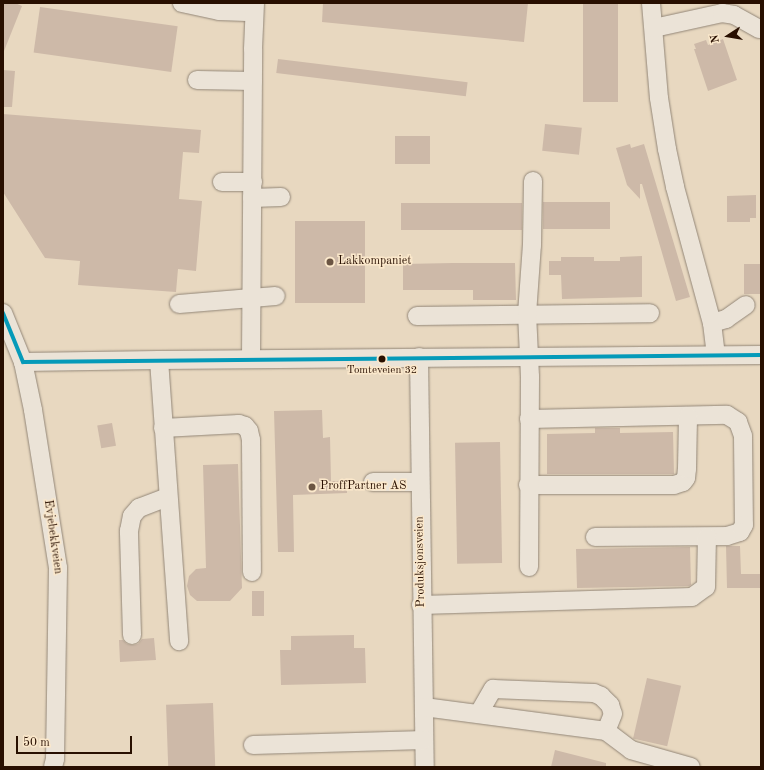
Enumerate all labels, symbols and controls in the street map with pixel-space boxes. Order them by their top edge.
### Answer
north arrow [708,16,748,56]
text: N [710,33,722,44]
place label: Lakkompaniet [338,255,412,269]
marker: Lakkompaniet [325,257,335,267]
marker: Tomteveien 32 [377,354,387,364]
place label: Tomteveien 32 [347,364,417,378]
place label: ProffPartner AS [320,480,407,494]
marker: ProffPartner AS [307,482,317,492]
street label: Evjebekkveien [40,499,64,575]
street label: Produksjonsveien [413,516,429,608]
scale bar [18,728,134,754]
text: 50 m [23,737,50,749]

